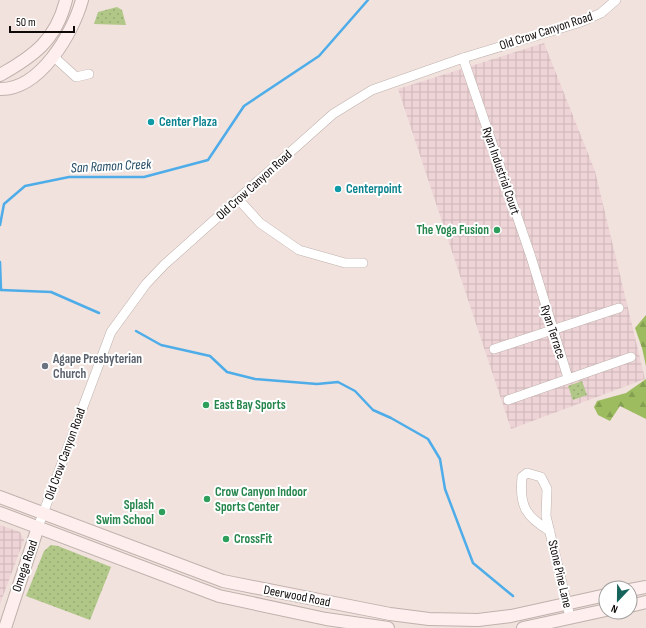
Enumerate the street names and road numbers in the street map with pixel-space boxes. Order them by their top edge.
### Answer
street label: Old Crow Canyon Road [497,8,595,54]
street label: Ryan Industrial Court [479,125,523,217]
street label: Old Crow Canyon Road [213,147,295,223]
street label: Ryan Terrace [537,303,569,361]
street label: Old Crow Canyon Road [41,406,89,502]
street label: Omega Road [9,538,41,594]
street label: Stone Pine Lane [544,539,576,609]
street label: Deerwood Road [262,582,332,610]

